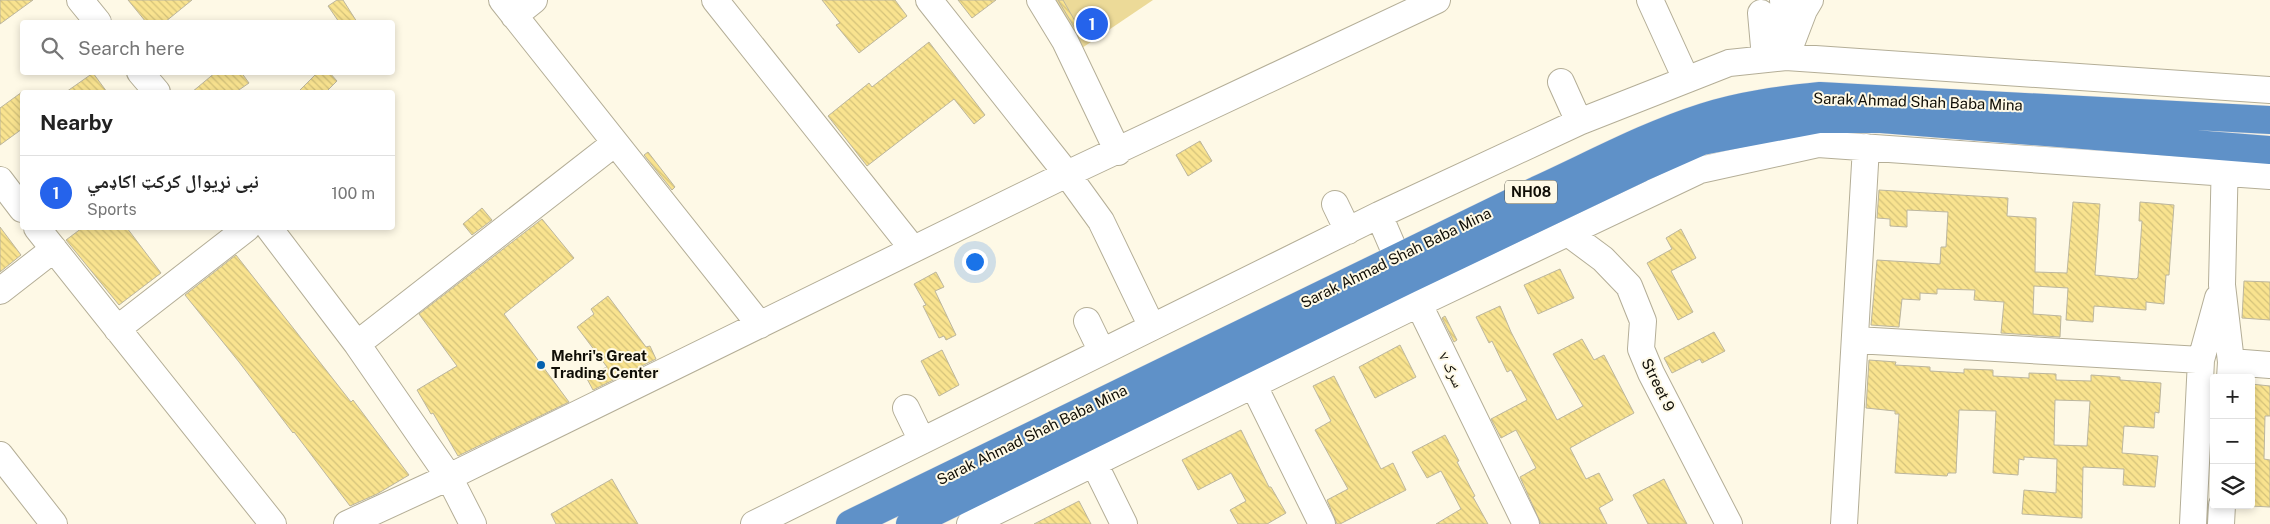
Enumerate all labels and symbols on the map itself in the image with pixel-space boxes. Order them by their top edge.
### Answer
pin: 1 [1076,5,1108,43]
street label: Sarak Ahmad Shah Baba Mina [1813,89,2023,114]
road number: NH08 [1505,180,1557,203]
street label: Sarak Ahmad Shah Baba Mina [1298,204,1494,311]
your location [962,249,988,275]
place label: Mehri's Great Trading Center [551,347,658,381]
street label: سرک ۷ [1435,349,1467,391]
street label: Street 9 [1638,356,1679,414]
marker: Mehri's Great Trading Center [535,359,547,371]
street label: Sarak Ahmad Shah Baba Mina [934,381,1130,488]

